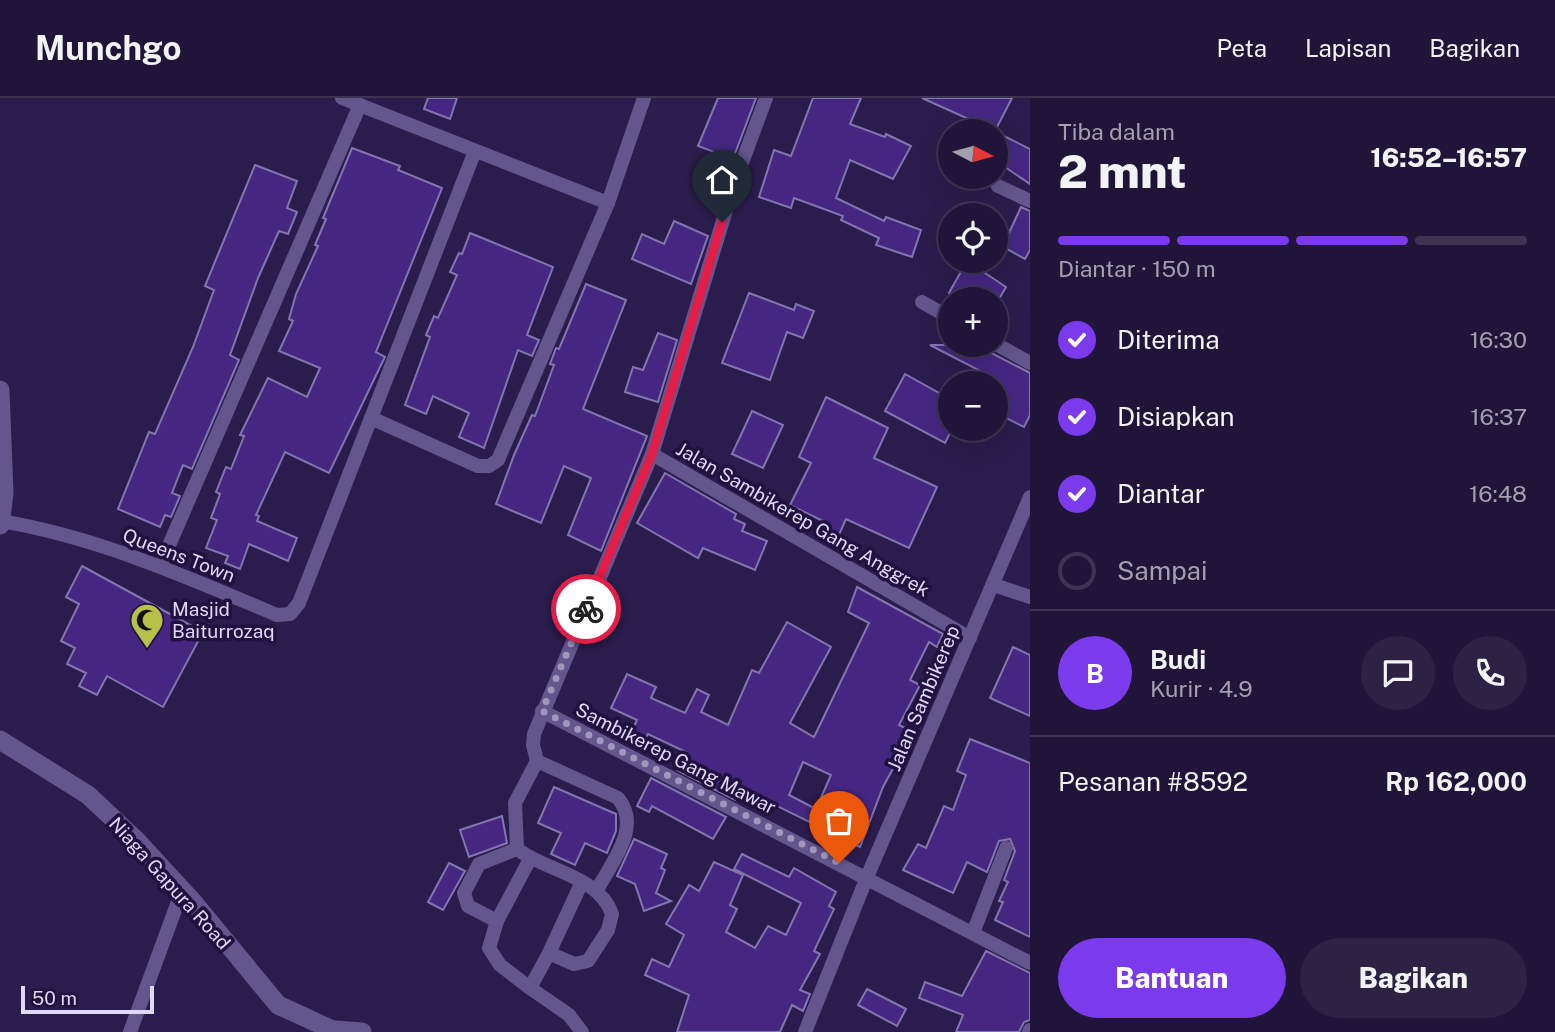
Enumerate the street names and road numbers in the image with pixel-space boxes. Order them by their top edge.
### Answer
street label: Jalan Sambikerep Gang Anggrek [673,437,934,601]
street label: Queens Town [120,524,238,586]
street label: Jalan Sambikerep [882,622,964,774]
street label: Sambikerep Gang Mawar [572,698,780,818]
street label: Niaga Gapura Road [105,812,235,954]

